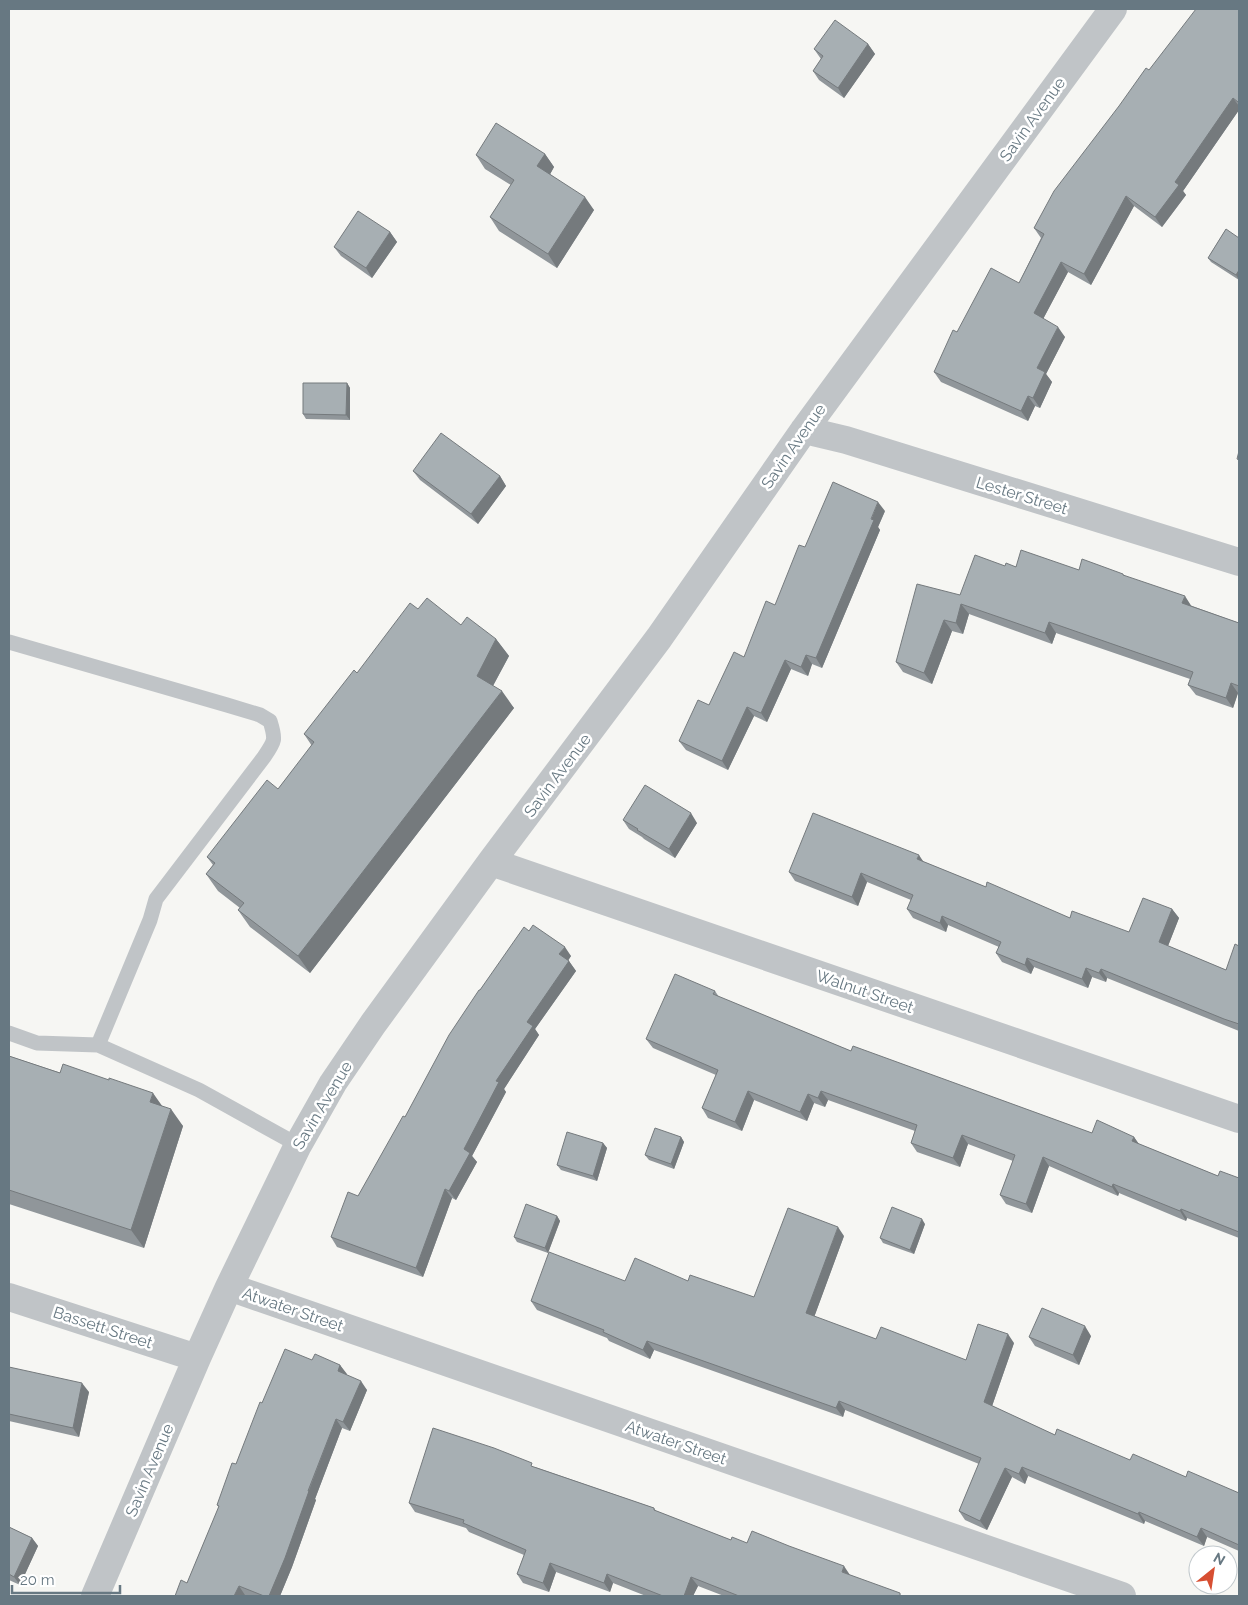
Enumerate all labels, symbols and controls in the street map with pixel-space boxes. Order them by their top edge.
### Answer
street label: Savin Avenue [996,74,1069,165]
street label: Savin Avenue [757,400,830,492]
street label: Lester Street [974,473,1070,519]
street label: Savin Avenue [520,730,595,821]
street label: Walnut Street [814,966,917,1017]
street label: Savin Avenue [289,1058,356,1153]
street label: Atwater Street [240,1283,346,1336]
street label: Bassett Street [51,1302,156,1353]
street label: Atwater Street [623,1416,729,1469]
street label: Savin Avenue [121,1421,178,1520]
north arrow [1188,1545,1238,1595]
text: N [1211,1549,1228,1568]
scale bar [12,1562,120,1594]
text: 20 m [20,1571,55,1589]

